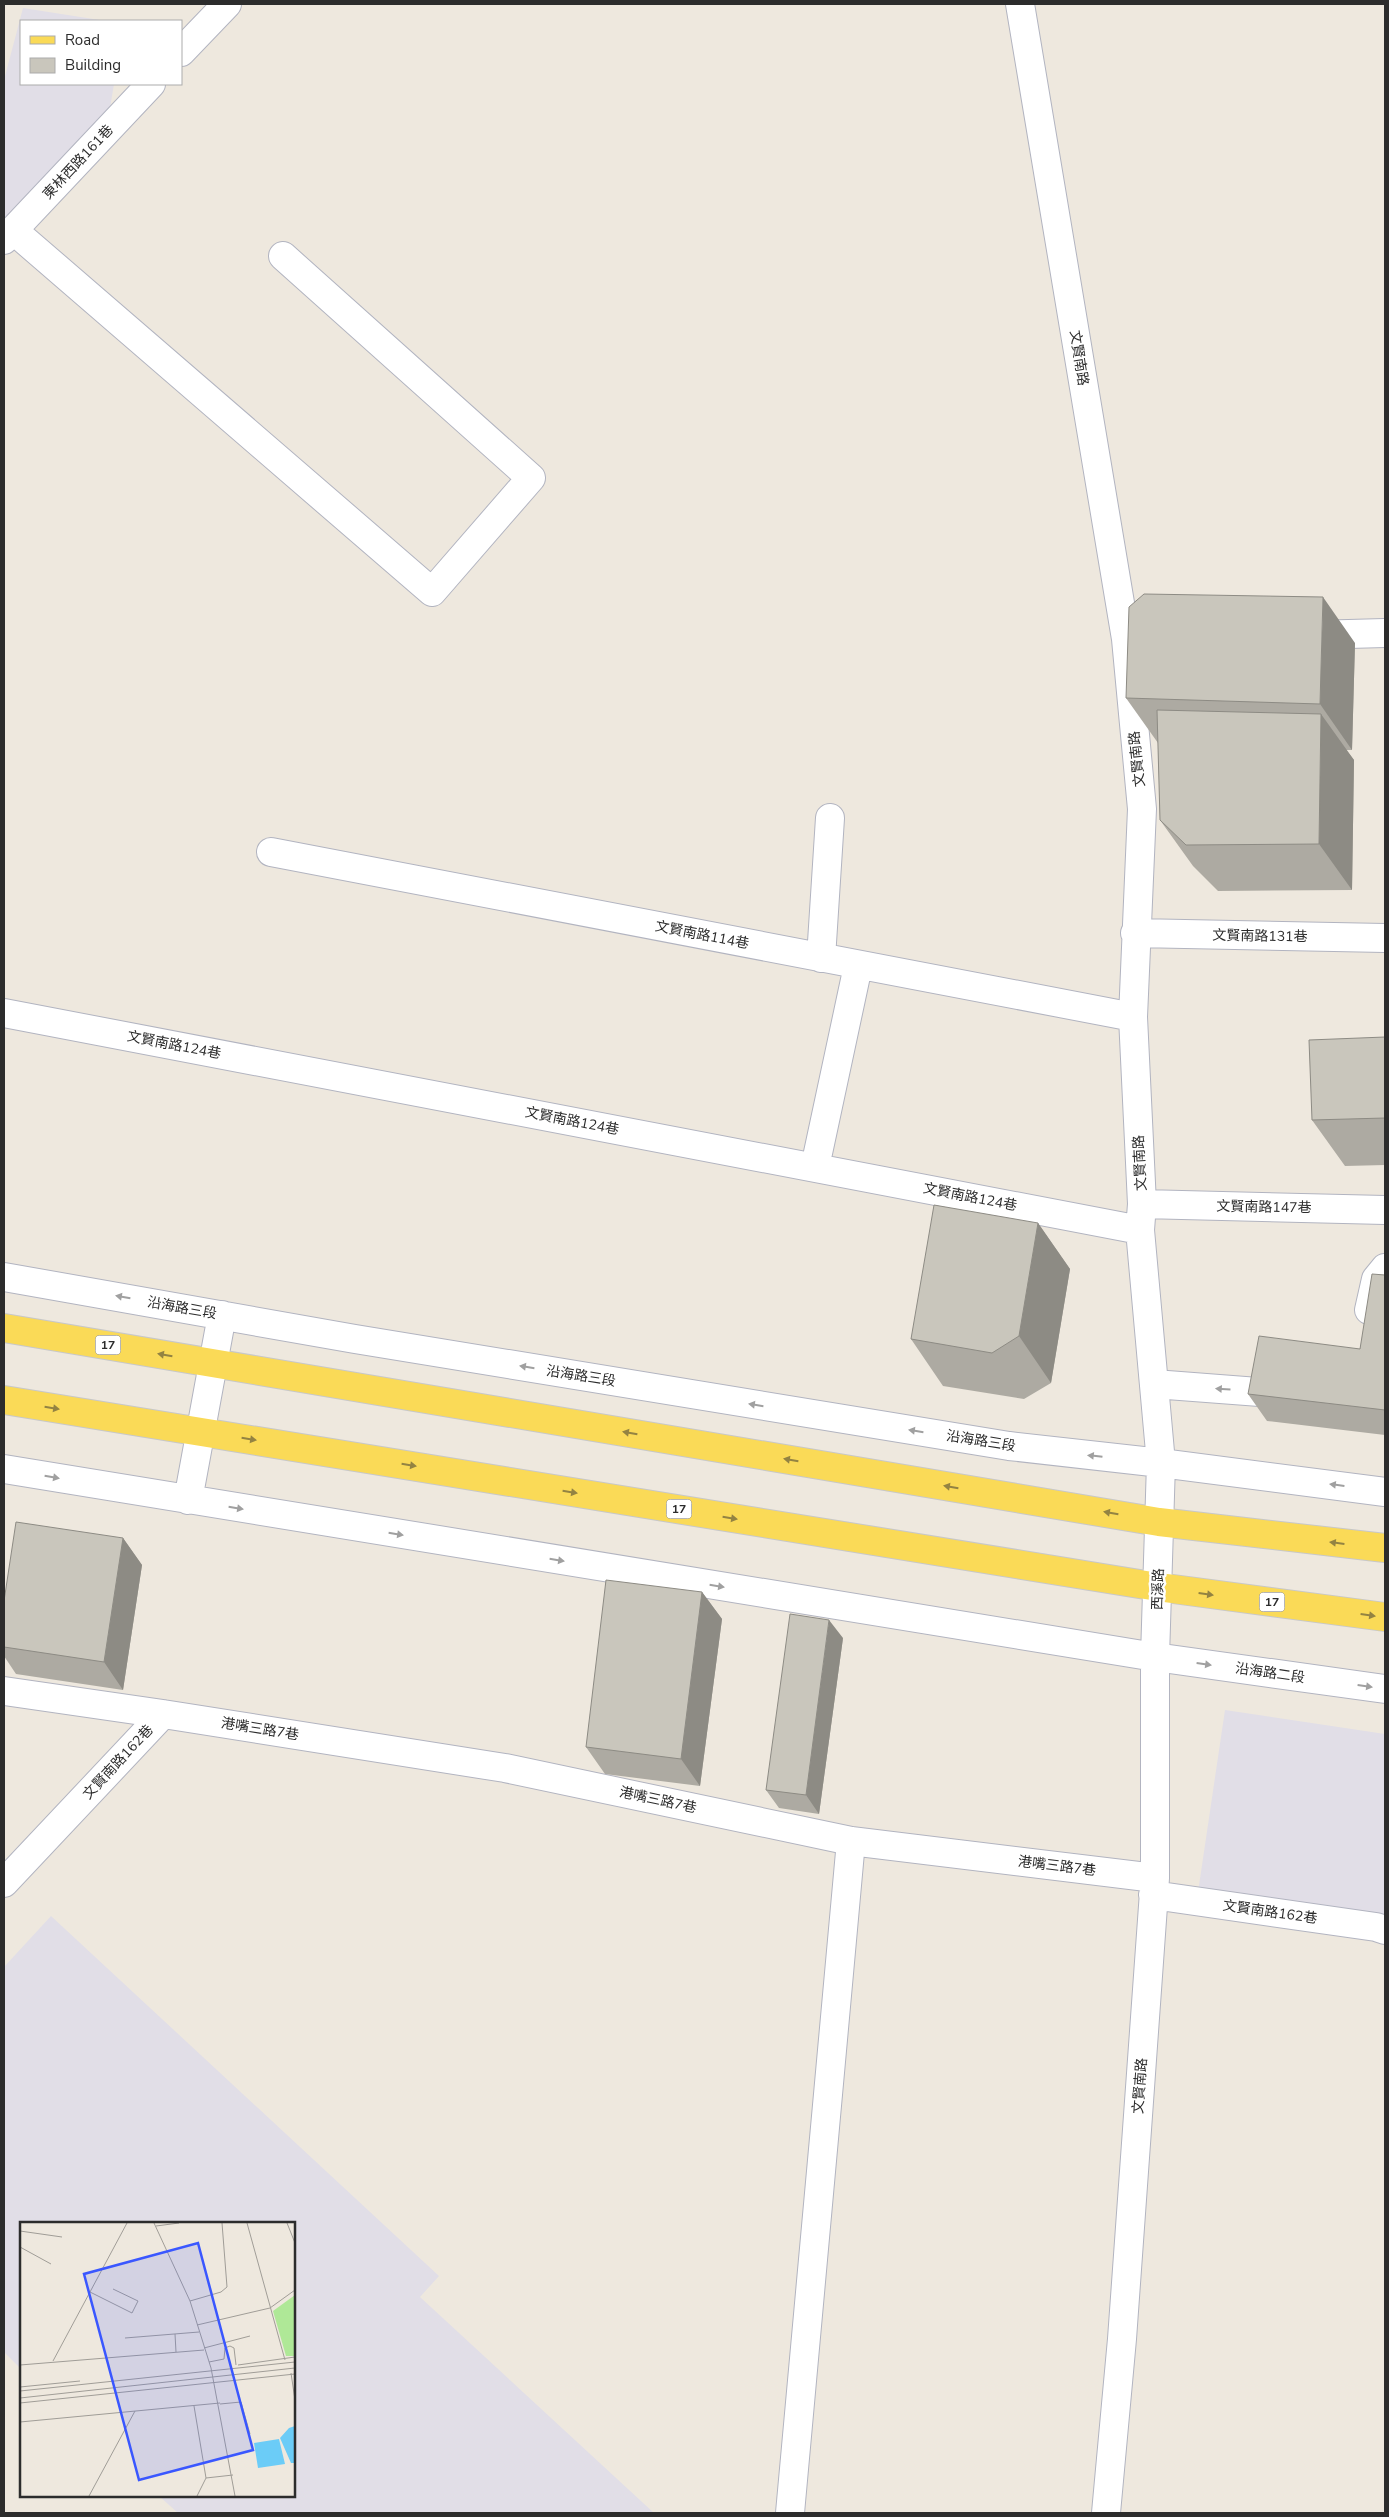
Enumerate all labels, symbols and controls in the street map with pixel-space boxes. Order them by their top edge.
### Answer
legend [20,20,182,85]
text: Road [65,30,100,50]
text: Building [65,55,121,75]
street label: 東林西路161巷 [39,121,117,203]
street label: 文賢南路 [1065,329,1093,387]
street label: 文賢南路 [1125,730,1149,788]
street label: 文賢南路114巷 [653,917,751,953]
street label: 文賢南路131巷 [1212,926,1308,946]
street label: 文賢南路124巷 [125,1027,223,1063]
street label: 文賢南路124巷 [523,1103,621,1139]
street label: 文賢南路 [1129,1135,1151,1191]
street label: 文賢南路124巷 [921,1179,1019,1215]
street label: 文賢南路147巷 [1216,1197,1312,1217]
one-way arrow [114,1293,130,1301]
street label: 沿海路三段 [146,1293,218,1323]
road number: 17 [96,1336,120,1354]
one-way arrow [156,1350,172,1358]
street label: 沿海路三段 [545,1361,617,1391]
one-way arrow [518,1363,534,1371]
one-way arrow [1215,1385,1231,1393]
one-way arrow [748,1400,764,1408]
one-way arrow [44,1404,60,1412]
street label: 沿海路三段 [945,1426,1017,1456]
one-way arrow [908,1427,924,1435]
one-way arrow [622,1428,638,1436]
one-way arrow [241,1436,257,1444]
one-way arrow [1086,1451,1102,1459]
one-way arrow [782,1455,798,1463]
one-way arrow [402,1462,418,1470]
one-way arrow [44,1473,60,1481]
one-way arrow [1329,1481,1345,1489]
one-way arrow [942,1482,958,1490]
one-way arrow [562,1488,578,1496]
road number: 17 [666,1500,692,1518]
one-way arrow [228,1504,244,1512]
one-way arrow [1103,1509,1119,1517]
one-way arrow [722,1514,738,1522]
one-way arrow [389,1530,405,1538]
one-way arrow [1329,1539,1345,1547]
one-way arrow [549,1556,565,1564]
street label: 西溪路 [1148,1568,1168,1610]
one-way arrow [709,1582,725,1590]
one-way arrow [1199,1590,1215,1598]
road number: 17 [1260,1592,1284,1611]
one-way arrow [1360,1611,1376,1619]
street label: 沿海路二段 [1234,1659,1306,1687]
one-way arrow [1196,1660,1212,1668]
one-way arrow [1357,1682,1373,1690]
street label: 港嘴三路7巷 [220,1713,300,1745]
street label: 文賢南路162巷 [79,1721,157,1803]
street label: 港嘴三路7巷 [618,1783,698,1817]
street label: 港嘴三路7巷 [1017,1852,1097,1880]
street label: 文賢南路162巷 [1222,1896,1318,1928]
street label: 文賢南路 [1129,2057,1151,2115]
inset map [20,2222,295,2497]

